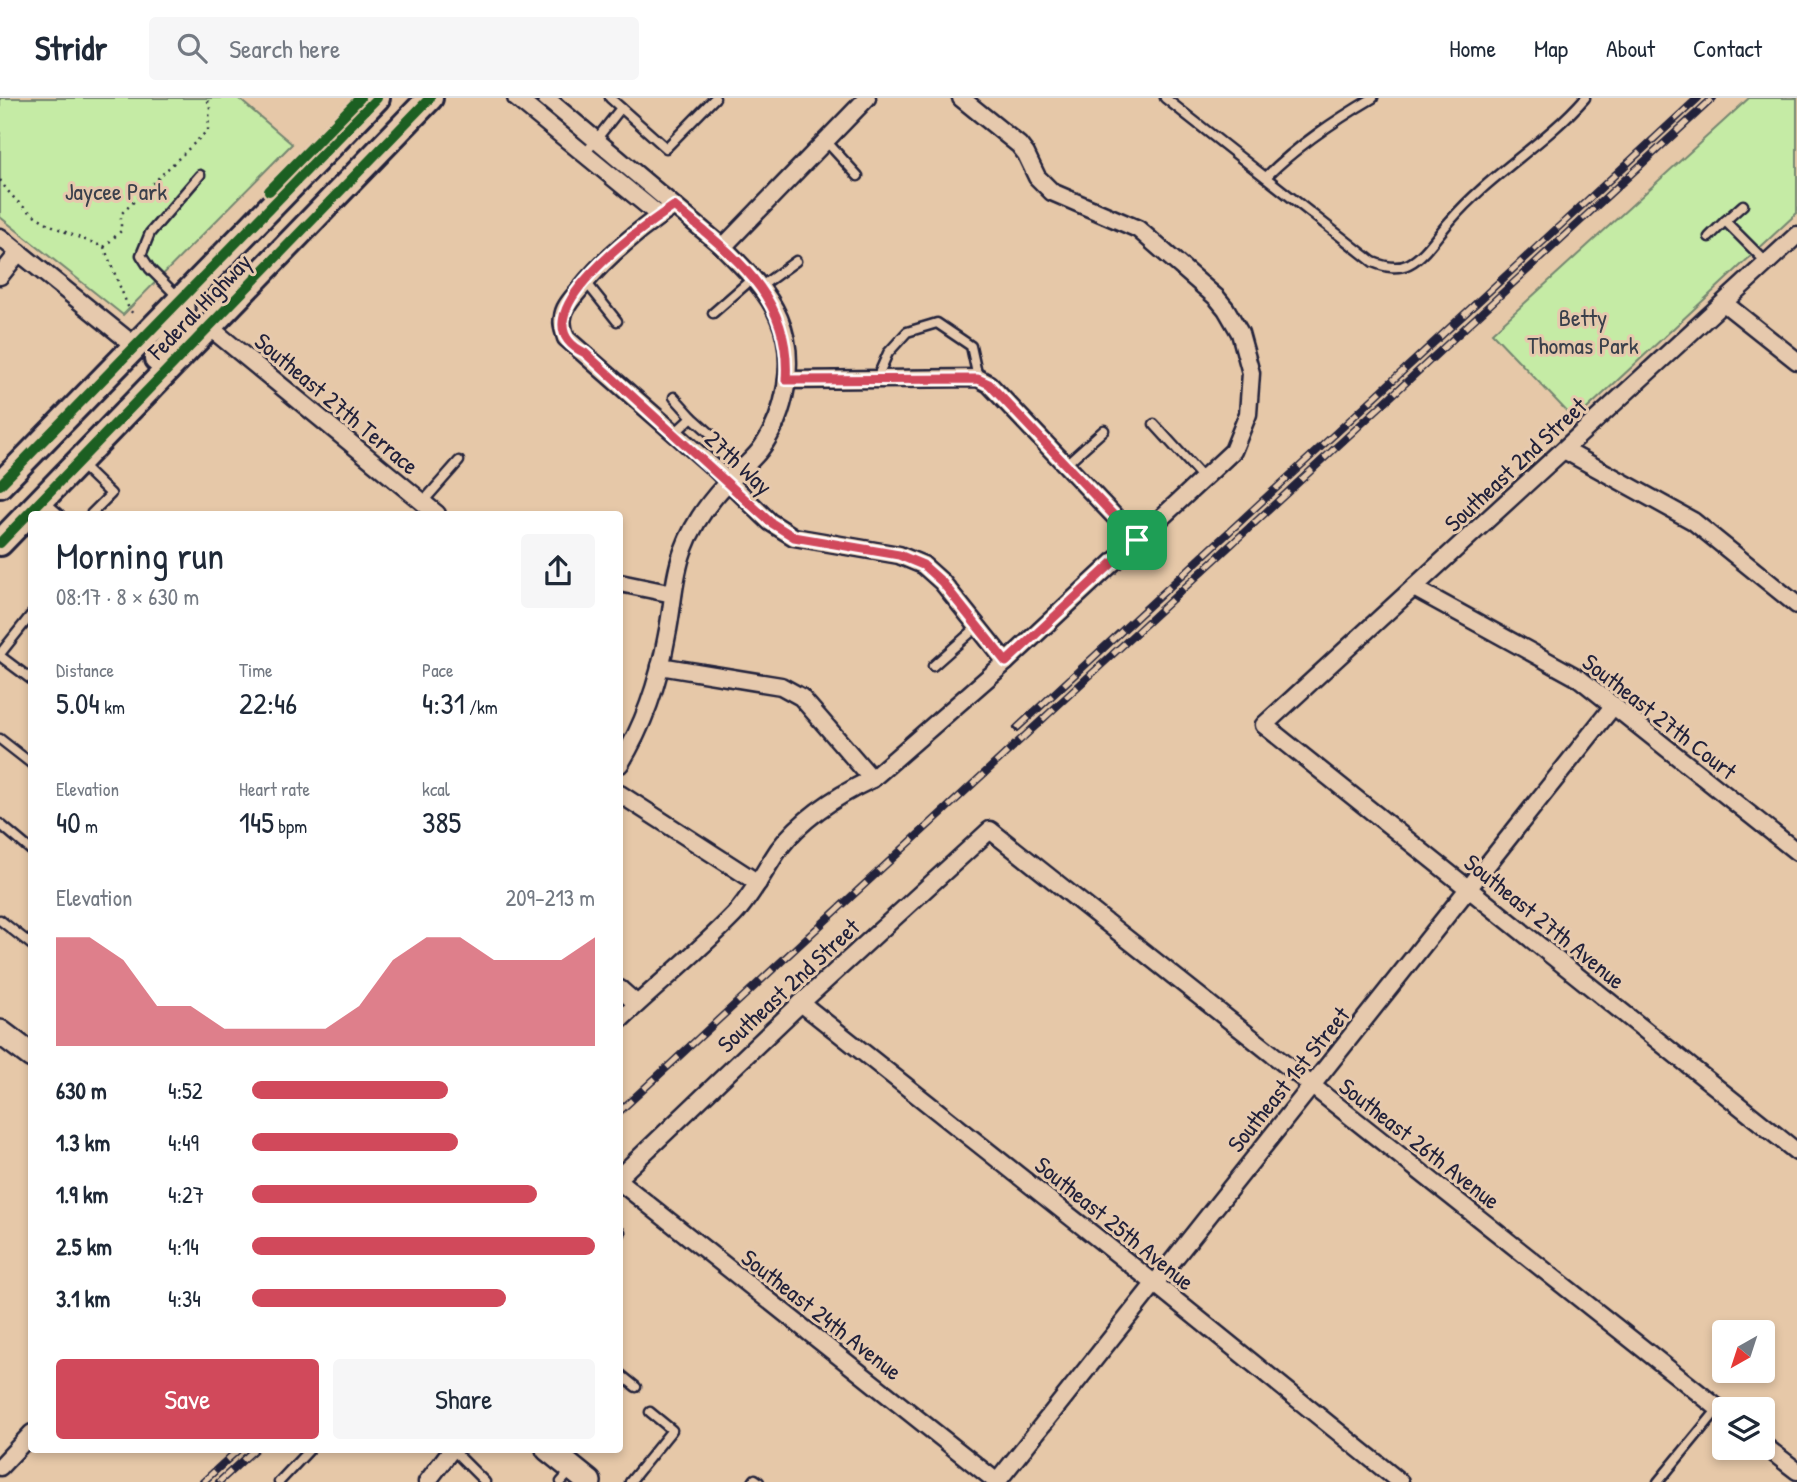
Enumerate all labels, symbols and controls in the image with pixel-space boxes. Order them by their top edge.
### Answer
search box [149,17,639,80]
text: Stridr [35,26,107,70]
icon: search [173,29,211,67]
text: Search here [229,31,340,66]
text: Home [1449,32,1496,64]
text: Map [1534,32,1568,64]
text: About [1606,32,1655,64]
text: Contact [1693,32,1762,64]
park label: Jaycee Park [65,175,167,207]
street label: Federal Highway [140,246,258,367]
park label: Betty Thomas Park [1527,301,1639,361]
street label: Southeast 27th Terrace [248,325,426,481]
street label: Southeast 2nd Street [1437,389,1594,538]
street label: 27th Way [698,423,780,501]
pin [1107,510,1167,570]
icon: arrive [1118,521,1156,559]
text: Morning run [56,529,224,581]
button: share [521,534,595,608]
text: 08:17 · 8 × 630 m [56,581,199,612]
street label: Southeast 27th Court [1576,646,1744,787]
text: Distance [56,657,114,683]
text: Time [239,657,273,683]
text: Pace [422,657,454,683]
text: 5.04 [56,683,100,723]
text: 22:46 [239,683,297,723]
text: 4:31 [422,683,465,723]
text: km [100,694,125,720]
text: /km [465,694,498,720]
text: Elevation [56,776,119,802]
text: Heart rate [239,776,310,802]
text: kcal [422,776,450,802]
text: 40 [56,802,81,842]
text: 145 [239,802,274,842]
text: 385 [422,802,461,842]
text: m [81,813,98,839]
text: bpm [274,813,307,839]
street label: Southeast 27th Avenue [1458,846,1633,996]
text: Elevation [56,882,132,913]
text: 209–213 m [505,882,595,913]
street label: Southeast 2nd Street [710,910,867,1059]
street label: Southeast 1st Street [1219,999,1357,1158]
street label: Southeast 26th Avenue [1333,1070,1507,1216]
text: 630 m [56,1075,107,1106]
text: 4:52 [168,1075,202,1106]
text: 1.3 km [56,1127,110,1158]
text: 4:49 [168,1127,199,1158]
street label: Southeast 25th Avenue [1028,1149,1202,1298]
text: 1.9 km [56,1179,108,1210]
text: 4:27 [168,1179,204,1210]
text: 2.5 km [56,1231,112,1262]
text: 4:14 [168,1231,199,1262]
street label: Southeast 24th Avenue [735,1241,909,1387]
text: 3.1 km [56,1283,110,1314]
text: 4:34 [168,1283,201,1314]
north arrow [1712,1320,1774,1382]
map controls [1712,1320,1775,1460]
button: Save [56,1359,319,1439]
button: Share [333,1359,595,1439]
button: layers [1712,1397,1775,1460]

